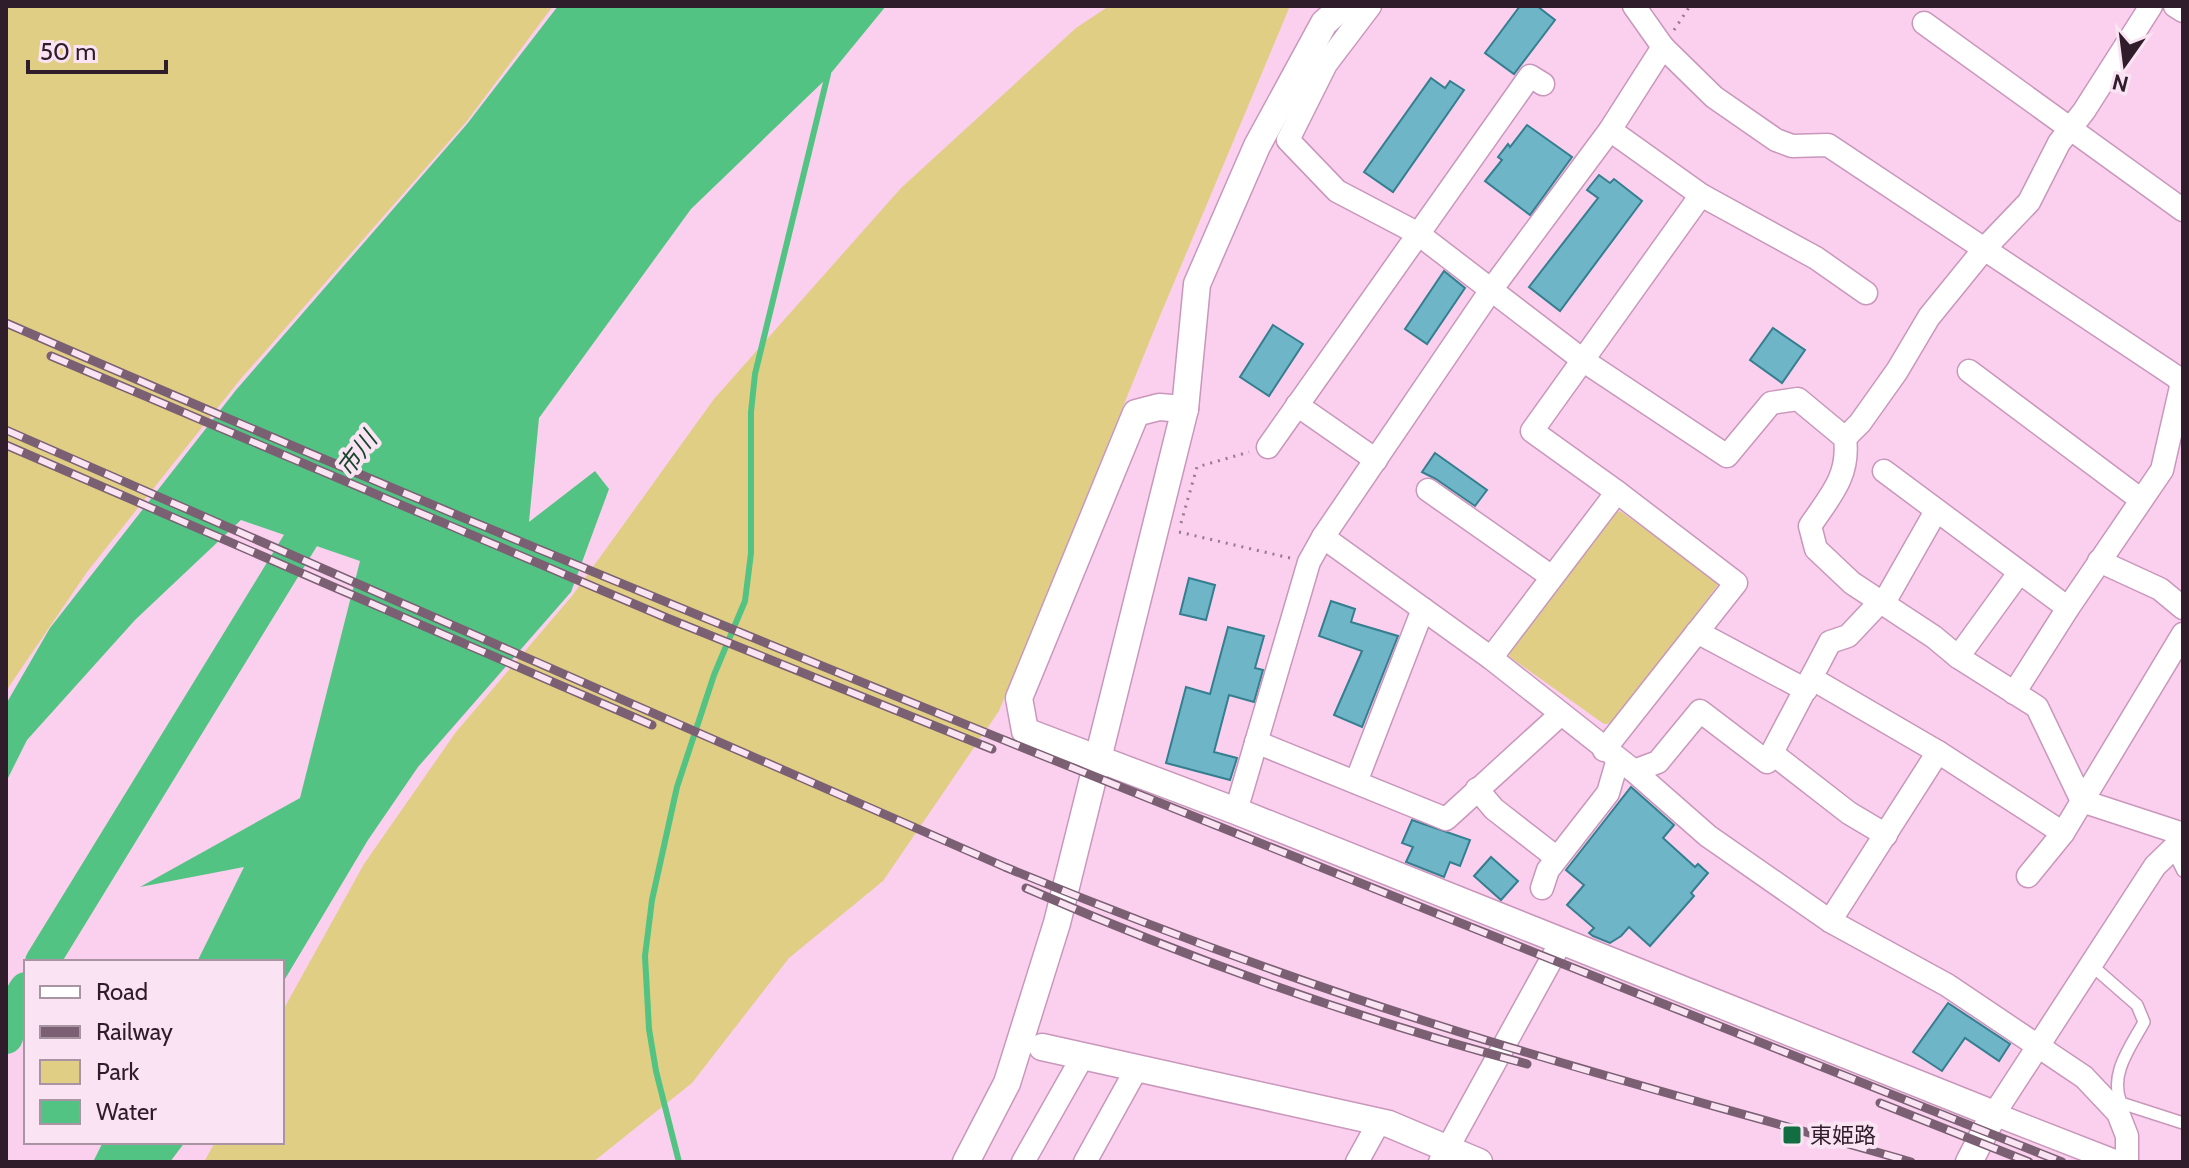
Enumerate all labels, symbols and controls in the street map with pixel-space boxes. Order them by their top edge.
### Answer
scale bar [28,24,166,74]
north arrow [2085,24,2165,104]
text: 50 m [40,37,96,66]
text: N [2109,68,2131,98]
water label: 市川 [331,423,384,482]
legend [24,960,284,1144]
text: Road [96,977,148,1006]
text: Railway [96,1017,173,1046]
text: Park [96,1057,139,1086]
text: Water [96,1097,157,1126]
place label: 東姫路 [1810,1122,1876,1149]
marker: 東姫路 [1781,1124,1803,1146]

